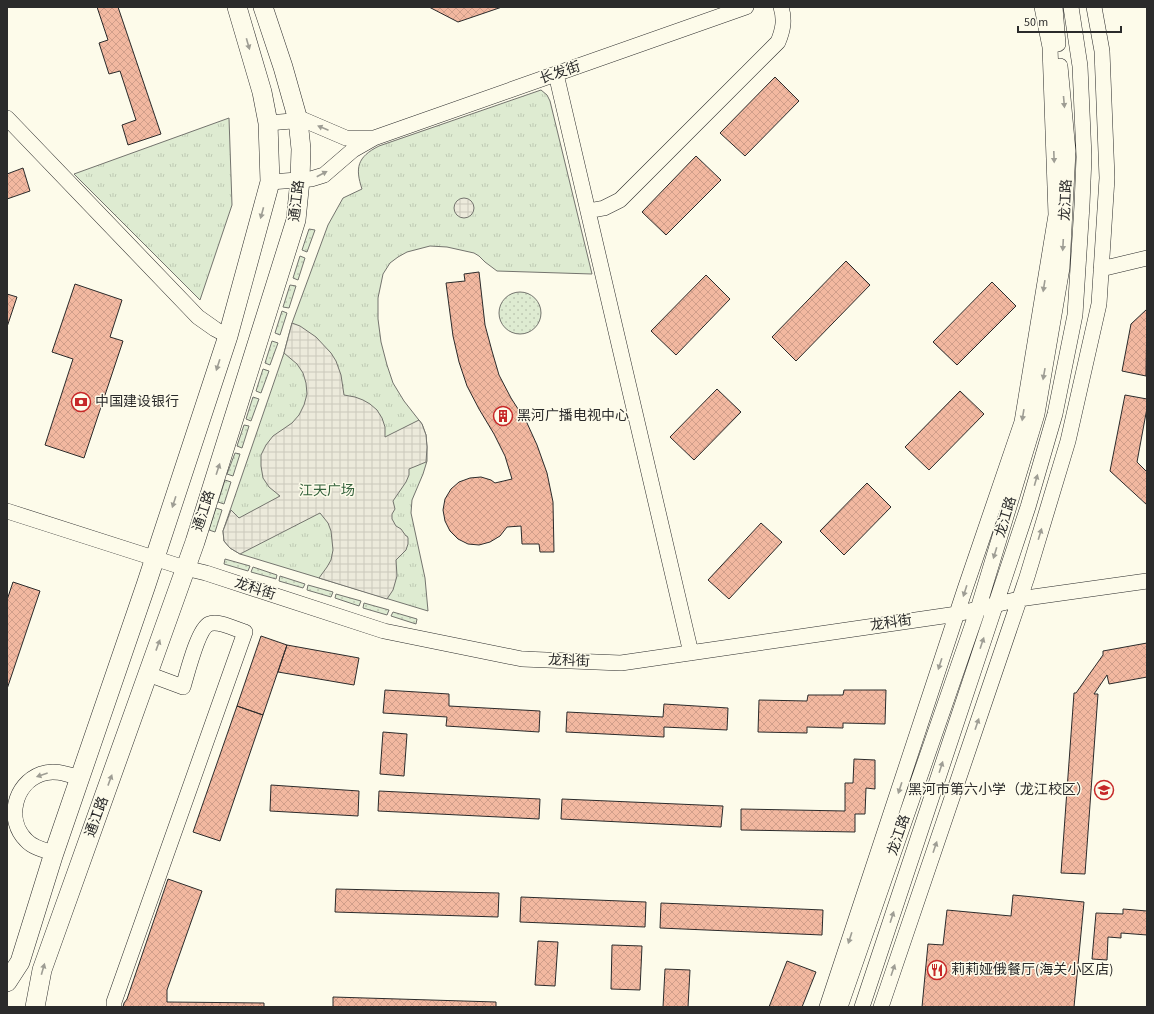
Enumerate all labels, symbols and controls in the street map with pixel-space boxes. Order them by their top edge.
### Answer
scale bar [1018,8,1121,34]
text: 50 m [1024,14,1048,31]
one-way arrow [245,39,251,51]
street label: 长发街 [537,57,583,89]
one-way arrow [1060,96,1067,108]
one-way arrow [317,125,328,131]
one-way arrow [1051,151,1057,164]
one-way arrow [316,171,328,178]
street label: 通江路 [285,179,309,223]
street label: 龙江路 [1055,179,1077,221]
one-way arrow [259,207,265,219]
one-way arrow [1060,239,1067,251]
one-way arrow [1041,280,1047,292]
one-way arrow [215,359,221,371]
one-way arrow [1041,368,1047,380]
bank icon: 中国建设银行 [70,391,92,413]
place label: 中国建设银行 [95,392,179,412]
building icon: 黑河广播电视中心 [492,405,514,427]
place label: 黑河广播电视中心 [517,406,629,426]
one-way arrow [1020,408,1026,421]
one-way arrow [215,462,221,474]
one-way arrow [1033,474,1039,486]
park label: 江天广场 [299,481,355,501]
street label: 通江路 [188,488,220,534]
street label: 龙江路 [990,494,1022,540]
one-way arrow [171,496,177,508]
one-way arrow [1037,528,1043,540]
one-way arrow [992,547,998,559]
street label: 龙科街 [232,573,278,605]
one-way arrow [961,585,967,597]
street label: 龙科街 [869,610,913,636]
one-way arrow [980,637,986,649]
one-way arrow [155,638,161,650]
street label: 龙科街 [548,650,590,672]
one-way arrow [937,658,943,670]
one-way arrow [974,718,980,730]
one-way arrow [938,761,944,773]
one-way arrow [36,772,48,778]
one-way arrow [107,774,113,786]
school or university icon: 黑河市第六小学（龙江校区） [1093,779,1115,801]
place label: 黑河市第六小学（龙江校区） [908,780,1090,800]
one-way arrow [897,782,903,794]
street label: 通江路 [80,794,114,840]
street label: 龙江路 [883,812,915,858]
one-way arrow [932,841,938,853]
one-way arrow [889,910,895,922]
one-way arrow [847,932,853,944]
restaurant icon: 莉莉娅俄餐厅(海关小区店) [926,959,948,981]
place label: 莉莉娅俄餐厅(海关小区店) [951,960,1113,980]
one-way arrow [40,963,46,975]
one-way arrow [891,964,897,976]

